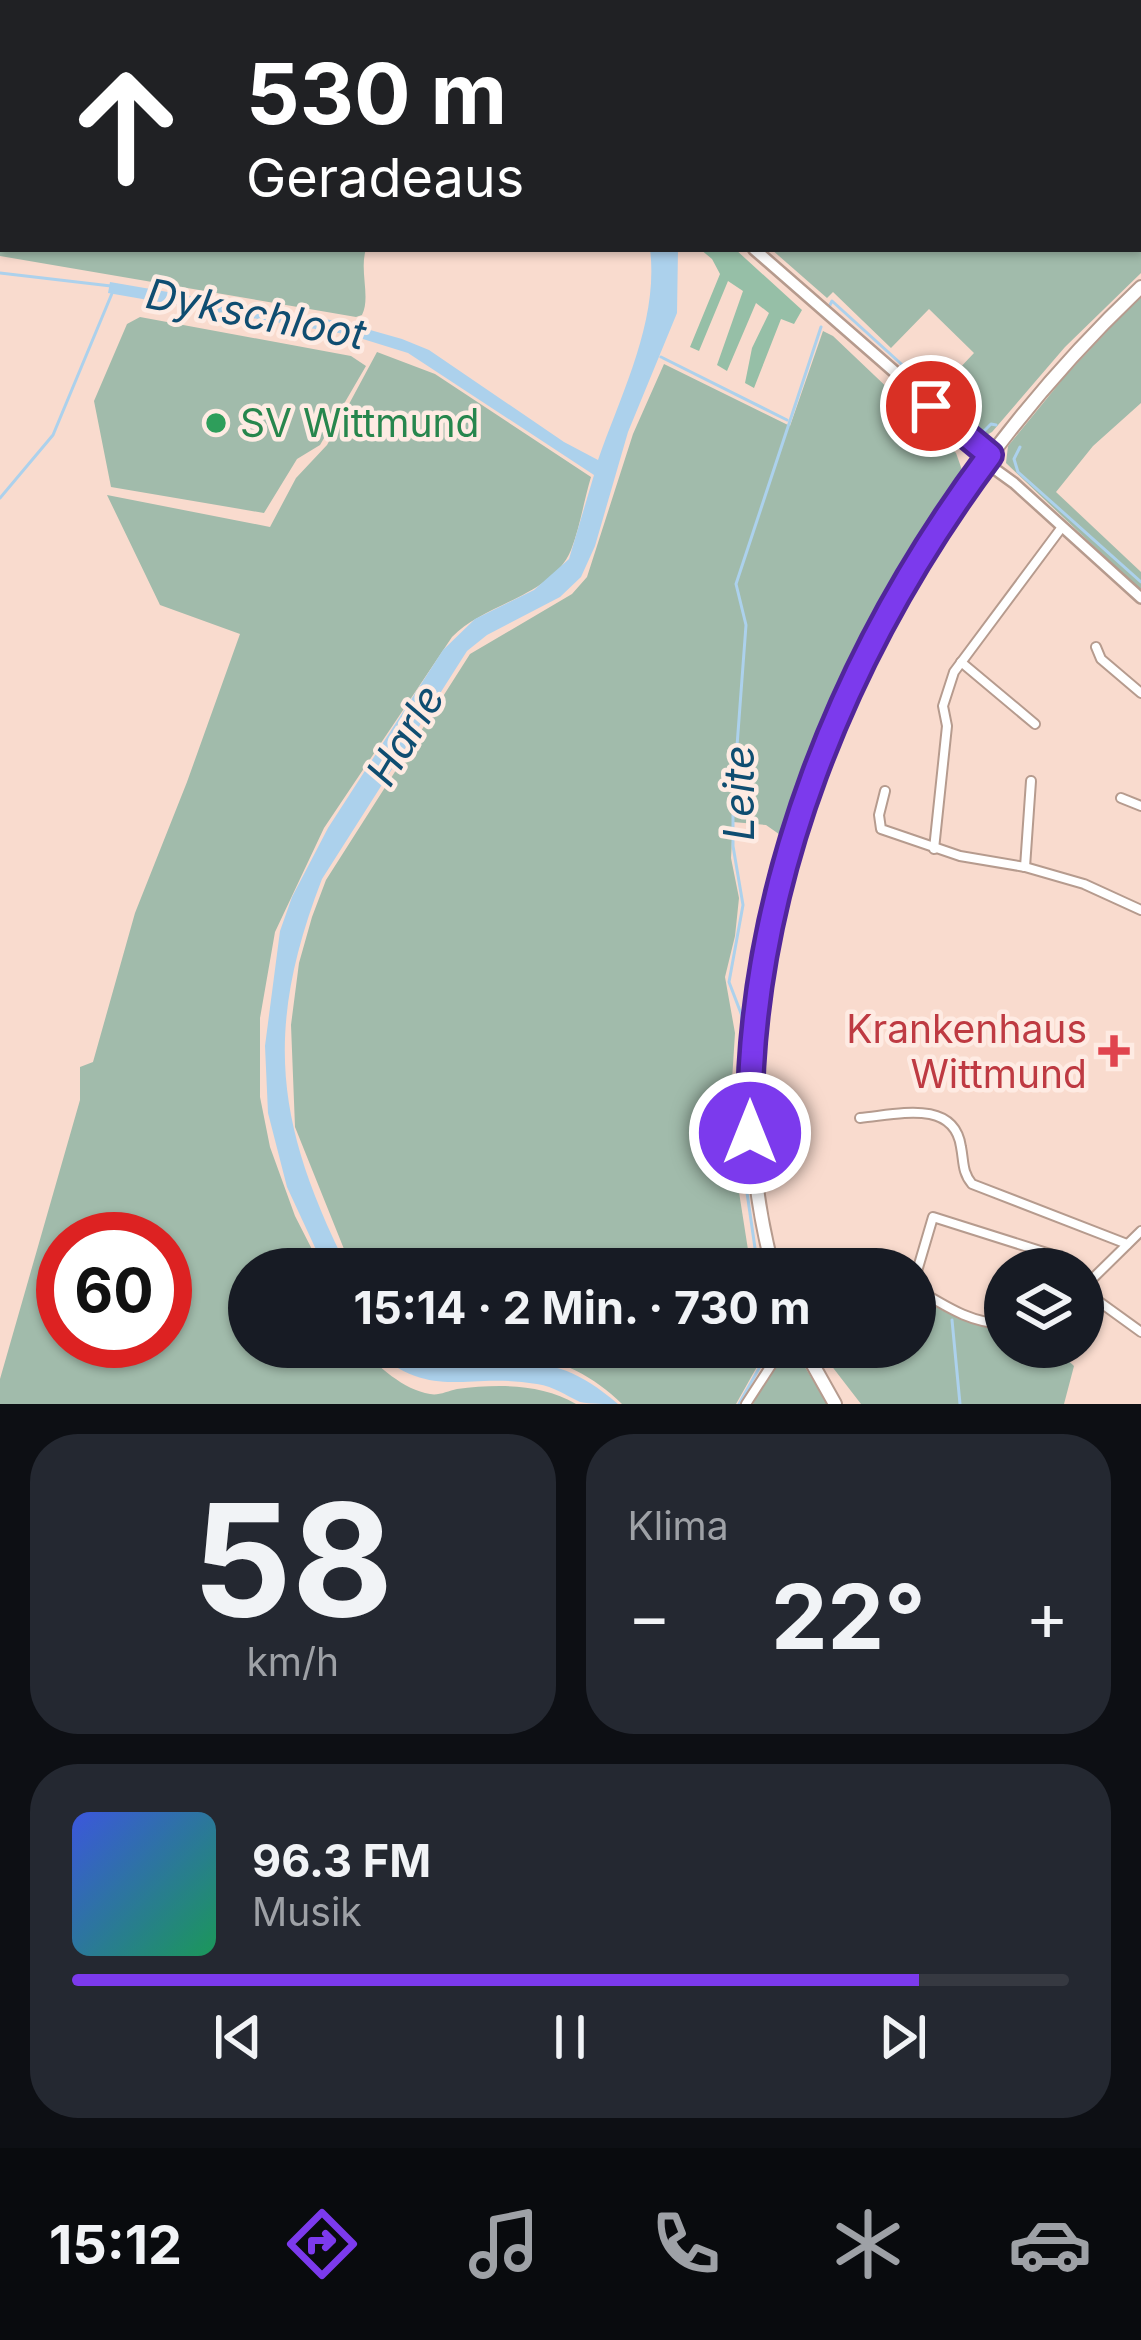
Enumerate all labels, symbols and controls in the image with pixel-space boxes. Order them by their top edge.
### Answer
text: 530 m [246,43,507,144]
icon: ahead [48,48,204,204]
text: Geradeaus [246,145,524,210]
water label: Dykschloot [142,267,371,360]
pin [880,355,982,457]
icon: arrive [898,373,964,439]
place label: SV Wittmund [240,399,479,446]
marker: SV Wittmund [203,410,229,436]
water label: Harle [355,675,454,794]
water label: Leite [713,745,764,841]
place label: Krankenhaus Wittmund [846,1005,1087,1097]
marker: Krankenhaus Wittmund [1098,1035,1130,1067]
position arrow [687,1070,813,1196]
speed limit sign: 60 [36,1212,192,1368]
map controls [984,1248,1104,1368]
button: layers [984,1248,1104,1368]
text: 15:14 · 2 Min. · 730 m [353,1280,811,1335]
text: 58 [192,1465,393,1654]
text: Klima [628,1502,729,1549]
text: 22° [771,1562,926,1671]
text: − [628,1576,671,1656]
text: + [1025,1576,1069,1656]
text: km/h [246,1638,339,1685]
text: 96.3 FM [252,1833,431,1888]
text: Musik [252,1888,362,1935]
icon: previous [205,2004,271,2070]
icon: pause [537,2004,603,2070]
icon: next [870,2004,936,2070]
icon: directions [280,2202,364,2286]
icon: music [462,2202,546,2286]
icon: phone [644,2202,728,2286]
icon: climate [826,2202,910,2286]
icon: car [1008,2202,1092,2286]
text: 15:12 [49,2212,182,2277]

